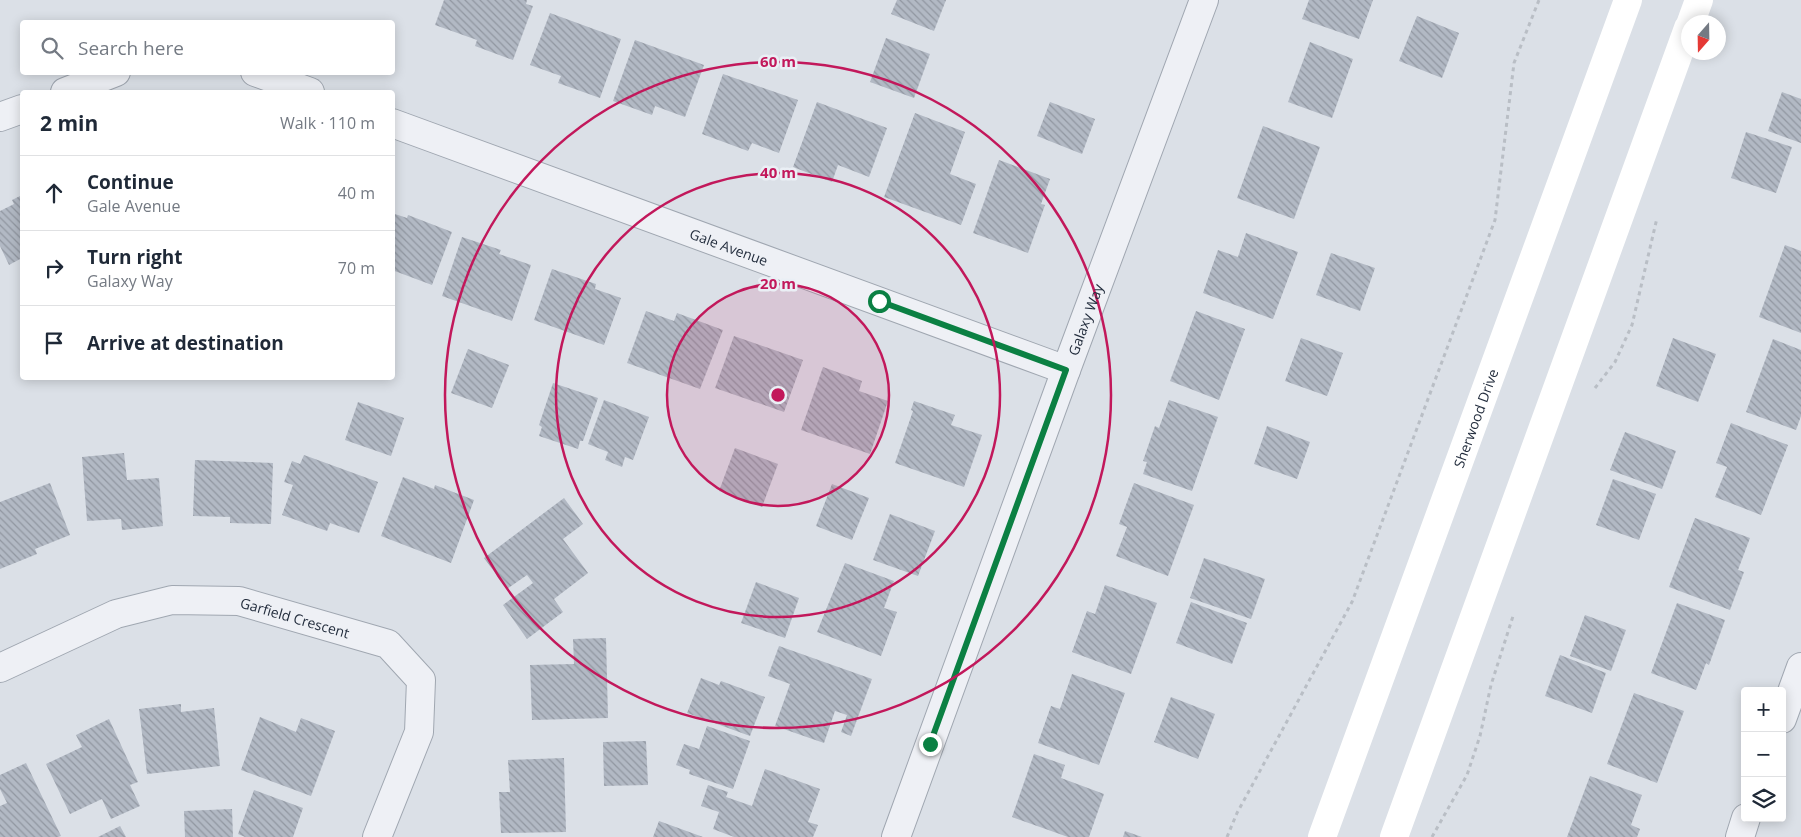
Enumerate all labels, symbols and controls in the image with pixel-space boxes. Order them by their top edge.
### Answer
north arrow [1681,15,1726,60]
search box [20,20,395,75]
icon: search [38,34,66,62]
text: Search here [78,35,184,61]
text: 60 m [760,51,796,71]
text: 2 min [40,109,98,137]
text: Walk · 110 m [280,112,375,134]
text: 40 m [760,162,796,182]
text: Continue [87,169,174,195]
icon: ahead [40,179,68,207]
text: 40 m [338,182,375,204]
text: Gale Avenue [87,195,180,217]
street label: Gale Avenue [687,224,771,270]
text: Turn right [87,244,182,270]
icon: right [40,254,68,282]
text: 70 m [338,257,375,279]
text: Galaxy Way [87,270,173,292]
text: 20 m [760,273,796,293]
street label: Galaxy Way [1063,280,1107,358]
route start [868,290,891,313]
icon: arrive [40,329,68,357]
text: Arrive at destination [87,330,284,356]
street label: Sherwood Drive [1448,366,1502,470]
centre of rings [769,386,787,404]
street label: Garfield Crescent [238,592,352,642]
map controls [1741,687,1786,822]
button: + [1741,687,1786,732]
button: − [1741,732,1786,777]
route end [919,733,942,756]
button: layers [1741,777,1786,822]

